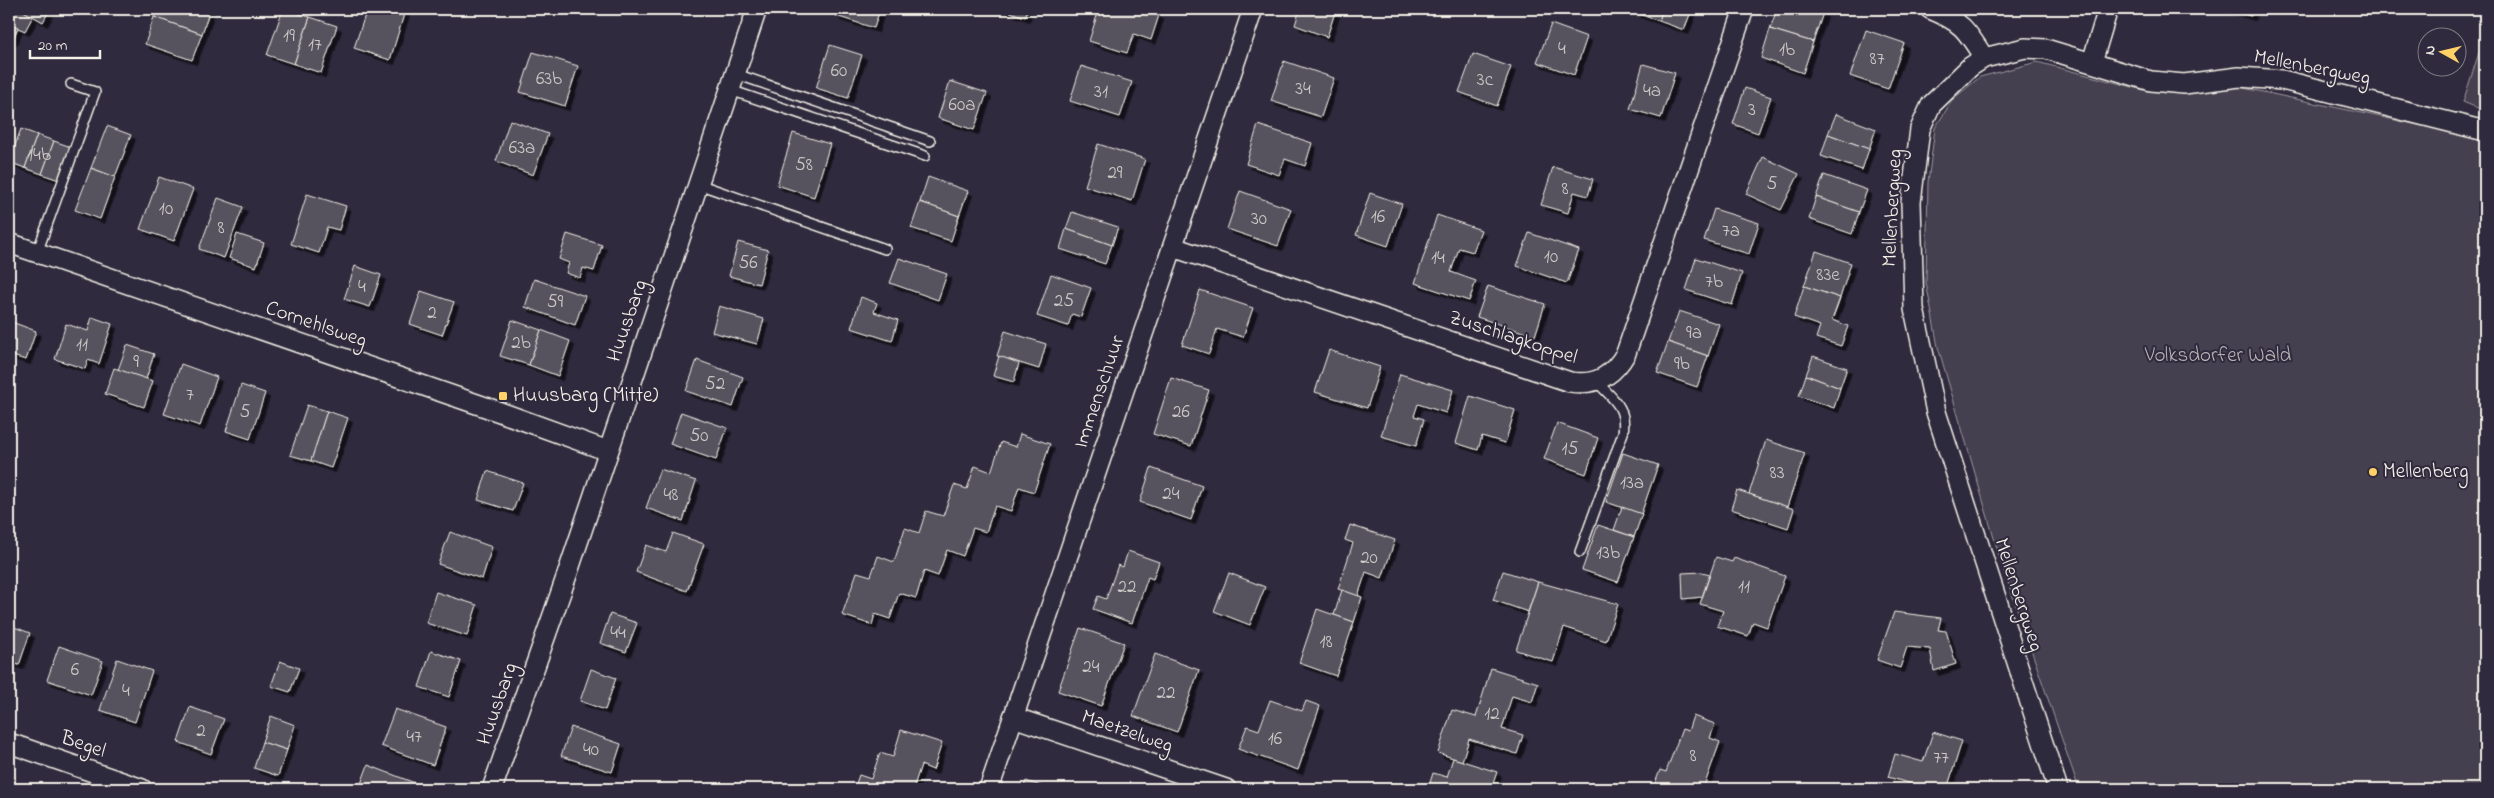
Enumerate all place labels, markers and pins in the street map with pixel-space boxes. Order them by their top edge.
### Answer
place label: Huusbarg (Mitte) [513,381,658,413]
marker: Huusbarg (Mitte) [497,390,509,402]
place label: Mellenberg [2383,457,2468,489]
marker: Mellenberg [2367,466,2379,478]

